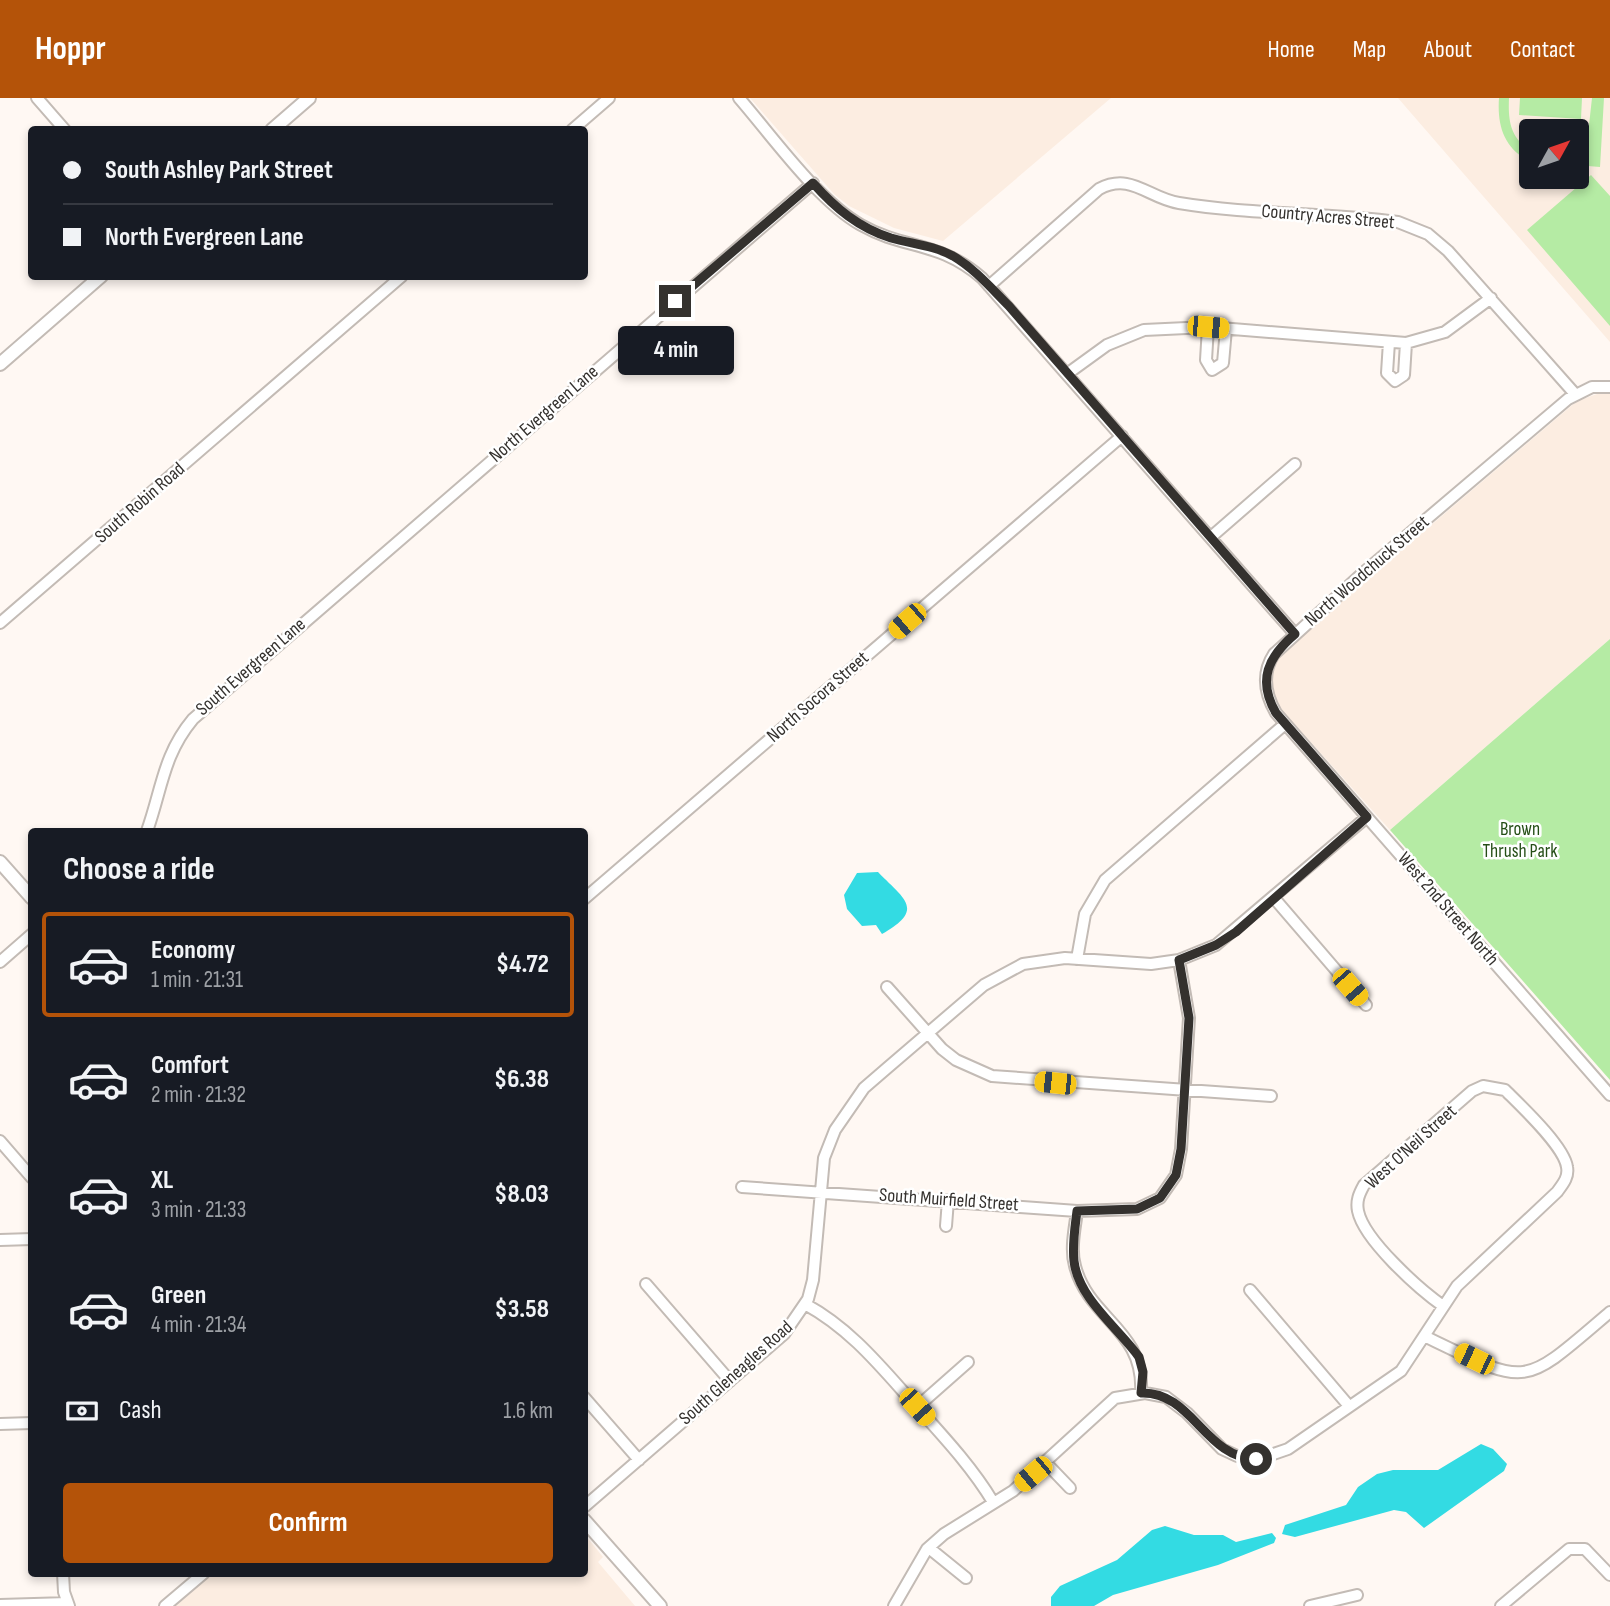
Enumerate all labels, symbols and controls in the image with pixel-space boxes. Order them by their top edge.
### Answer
text: Hoppr [35,29,106,69]
text: Home [1267,35,1315,64]
text: Map [1353,35,1386,64]
text: About [1424,35,1472,64]
text: Contact [1510,35,1575,64]
north arrow [1519,119,1589,189]
map controls [1519,119,1589,189]
text: South Ashley Park Street [105,155,333,186]
street label: Country Acres Street [1261,200,1396,234]
text: North Evergreen Lane [105,222,304,253]
route end [659,285,691,317]
car [1187,315,1230,339]
callout: 4 min [617,326,733,374]
text: 4 min [654,336,698,364]
street label: North Evergreen Lane [485,360,603,468]
street label: South Robin Road [90,458,190,548]
street label: North Woodchuck Street [1300,510,1434,631]
car [885,599,930,643]
street label: South Evergreen Lane [191,613,311,721]
street label: North Socora Street [762,646,874,747]
park label: Brown Thrush Park [1483,818,1558,863]
street label: West 2nd Street North [1393,848,1503,970]
text: Choose a ride [63,850,215,889]
icon: car [67,933,130,996]
text: Economy [151,935,235,966]
text: $4.72 [496,949,549,980]
car [1329,964,1372,1010]
text: 1 min · 21:31 [151,966,243,994]
icon: car [67,1048,130,1111]
text: Comfort [151,1050,229,1081]
text: $6.38 [494,1064,549,1095]
car [1034,1070,1077,1096]
text: 2 min · 21:32 [151,1081,246,1109]
street label: West O'Neil Street [1361,1100,1462,1194]
icon: car [67,1163,130,1226]
text: XL [151,1165,173,1196]
text: $8.03 [494,1179,549,1210]
street label: South Muirfield Street [878,1184,1020,1216]
text: 3 min · 21:33 [151,1196,246,1224]
icon: car [67,1278,130,1341]
text: Green [151,1280,206,1311]
text: $3.58 [494,1294,549,1325]
text: 4 min · 21:34 [151,1311,246,1339]
street label: South Gleneagles Road [674,1316,798,1430]
car [1451,1340,1498,1378]
car [896,1384,939,1430]
icon: cash [63,1392,101,1430]
text: Cash [119,1395,162,1426]
text: 1.6 km [503,1397,553,1425]
route start [1240,1443,1272,1475]
car [1011,1452,1056,1496]
button: Confirm [63,1483,553,1563]

